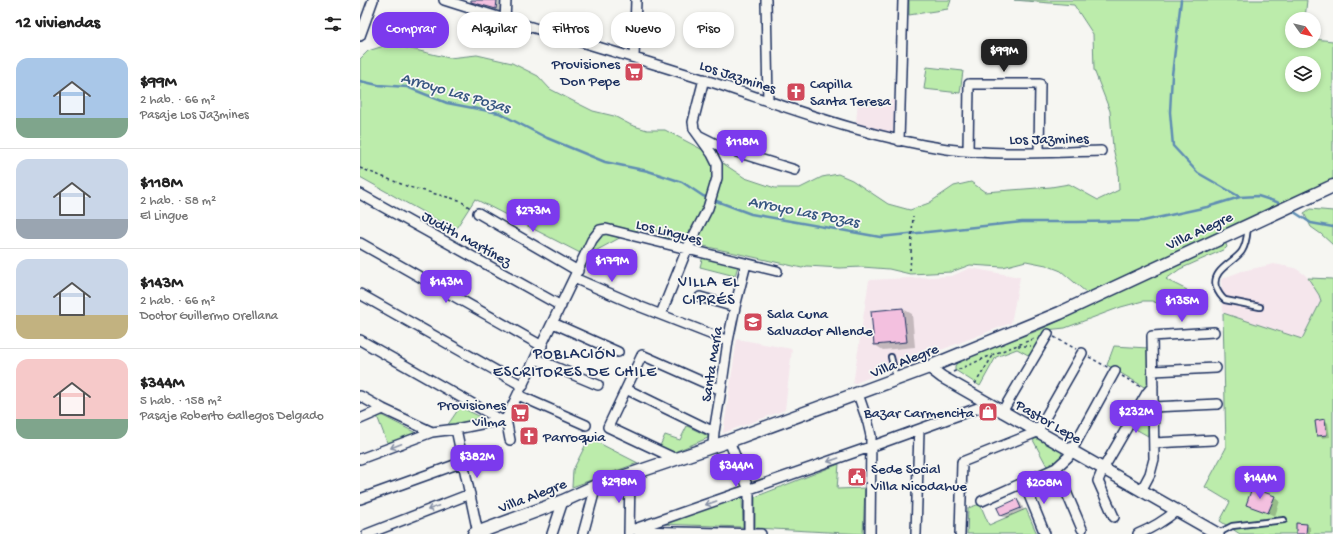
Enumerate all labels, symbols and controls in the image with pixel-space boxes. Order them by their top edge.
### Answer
chip: Comprar [372,12,449,48]
chip: Alquilar [457,12,531,48]
chip: Filtros [539,12,603,48]
chip: Nuevo [611,12,675,48]
chip: Piso [683,12,734,48]
north arrow [1285,12,1321,48]
map controls [1285,12,1321,92]
icon: filters [322,13,344,35]
text: 12 viviendas [16,14,100,34]
pin: $99M [980,39,1028,73]
text: $99M [990,44,1018,59]
place label: Provisiones Don Pepe [551,56,620,91]
button: layers [1285,56,1321,92]
street label: Los Jazmines [697,57,778,99]
supermarket icon: Provisiones Don Pepe [623,61,645,83]
water label: Arroyo Las Pozas [398,70,514,120]
text: $99M [140,73,176,93]
icon: home [48,74,96,122]
place label: Capilla Santa Teresa [810,76,892,111]
church icon: Capilla Santa Teresa [785,81,807,103]
text: 2 hab. · 66 m² [140,93,215,108]
text: Pasaje Los Jazmines [140,108,249,123]
pin: $118M [714,130,770,164]
street label: Los Jazmines [1009,130,1089,150]
text: $118M [726,135,758,150]
text: $118M [140,174,182,194]
icon: home [48,175,96,223]
water label: Arroyo Las Pozas [746,193,862,234]
text: 2 hab. · 58 m² [140,194,216,209]
pin: $273M [505,199,561,233]
text: $273M [516,204,550,219]
street label: Judith Martínez [418,208,514,272]
street label: Villa Alegre [1163,208,1236,256]
text: El Lingue [140,209,188,224]
street label: Los Lingues [634,216,704,250]
pin: $179M [584,249,640,283]
text: $179M [595,254,629,269]
pin: $143M [418,270,474,304]
text: $143M [140,274,183,294]
district label: VILLA EL CIPRÉS [677,274,740,311]
icon: home [48,275,96,323]
text: $143M [429,275,463,290]
pin: $135M [1154,289,1210,323]
text: 2 hab. · 66 m² [140,294,215,309]
text: $135M [1165,294,1199,309]
place label: Sala Cuna Salvador Allende [767,306,873,341]
text: Doctor Guillermo Orellana [140,309,278,324]
school or university icon: Sala Cuna Salvador Allende [742,311,764,333]
street label: Santa María [698,325,728,403]
street label: Villa Alegre [867,341,942,383]
district label: POBLACIÓN ESCRITORES DE CHILE [493,346,657,383]
text: $344M [140,374,184,394]
icon: home [48,375,96,423]
text: 5 hab. · 158 m² [140,394,222,409]
street label: Pastor Lepe [1011,396,1084,449]
place label: Provisiones Vilma [437,397,507,432]
pin: $232M [1108,400,1164,434]
shop icon: Bazar Carmencita [977,401,999,423]
supermarket icon: Provisiones Vilma [509,402,531,424]
place label: Bazar Carmencita [863,405,975,423]
text: $232M [1119,405,1153,420]
text: Pasaje Roberto Gallegos Delgado [140,409,324,424]
church icon: Parroquia [518,425,540,447]
place label: Parroquia [542,429,606,447]
one-way arrow [390,442,402,450]
pin: $382M [449,445,505,479]
text: $382M [459,450,495,465]
pin: $344M [708,454,764,488]
one-way arrow [828,457,840,465]
text: $344M [719,459,753,474]
place label: Sede Social Villa Nicodahue [870,461,967,496]
public building icon: Sede Social Villa Nicodahue [846,466,868,488]
pin: $144M [1232,466,1288,500]
pin: $298M [591,470,647,504]
pin: $208M [1016,471,1072,505]
text: $144M [1244,471,1276,486]
text: $298M [602,475,636,490]
street label: Villa Alegre [495,476,570,518]
text: $208M [1026,476,1062,491]
one-way arrow [704,500,717,507]
one-way arrow [428,505,440,513]

